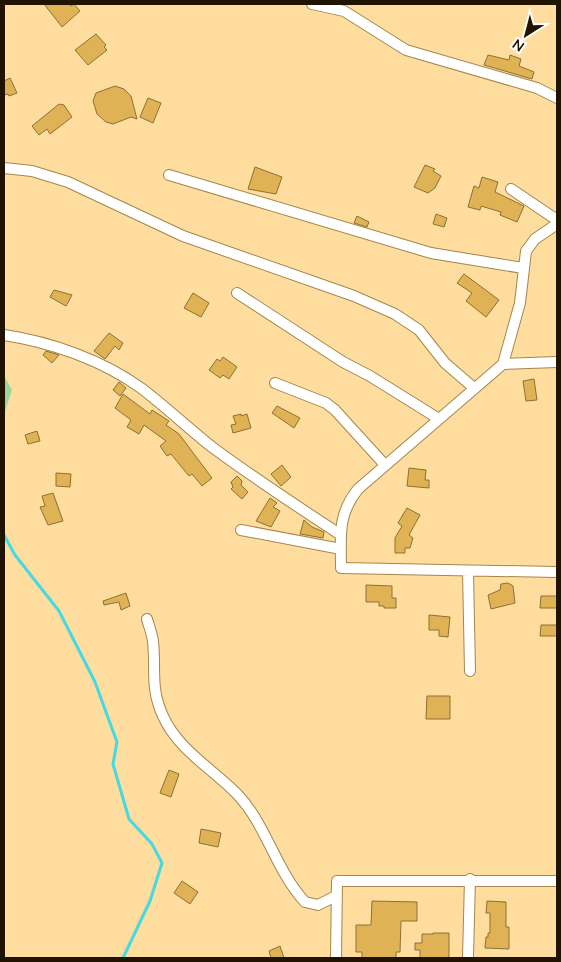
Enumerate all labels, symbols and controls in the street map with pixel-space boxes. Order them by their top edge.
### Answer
north arrow [501,10,551,60]
text: N [509,35,528,56]

